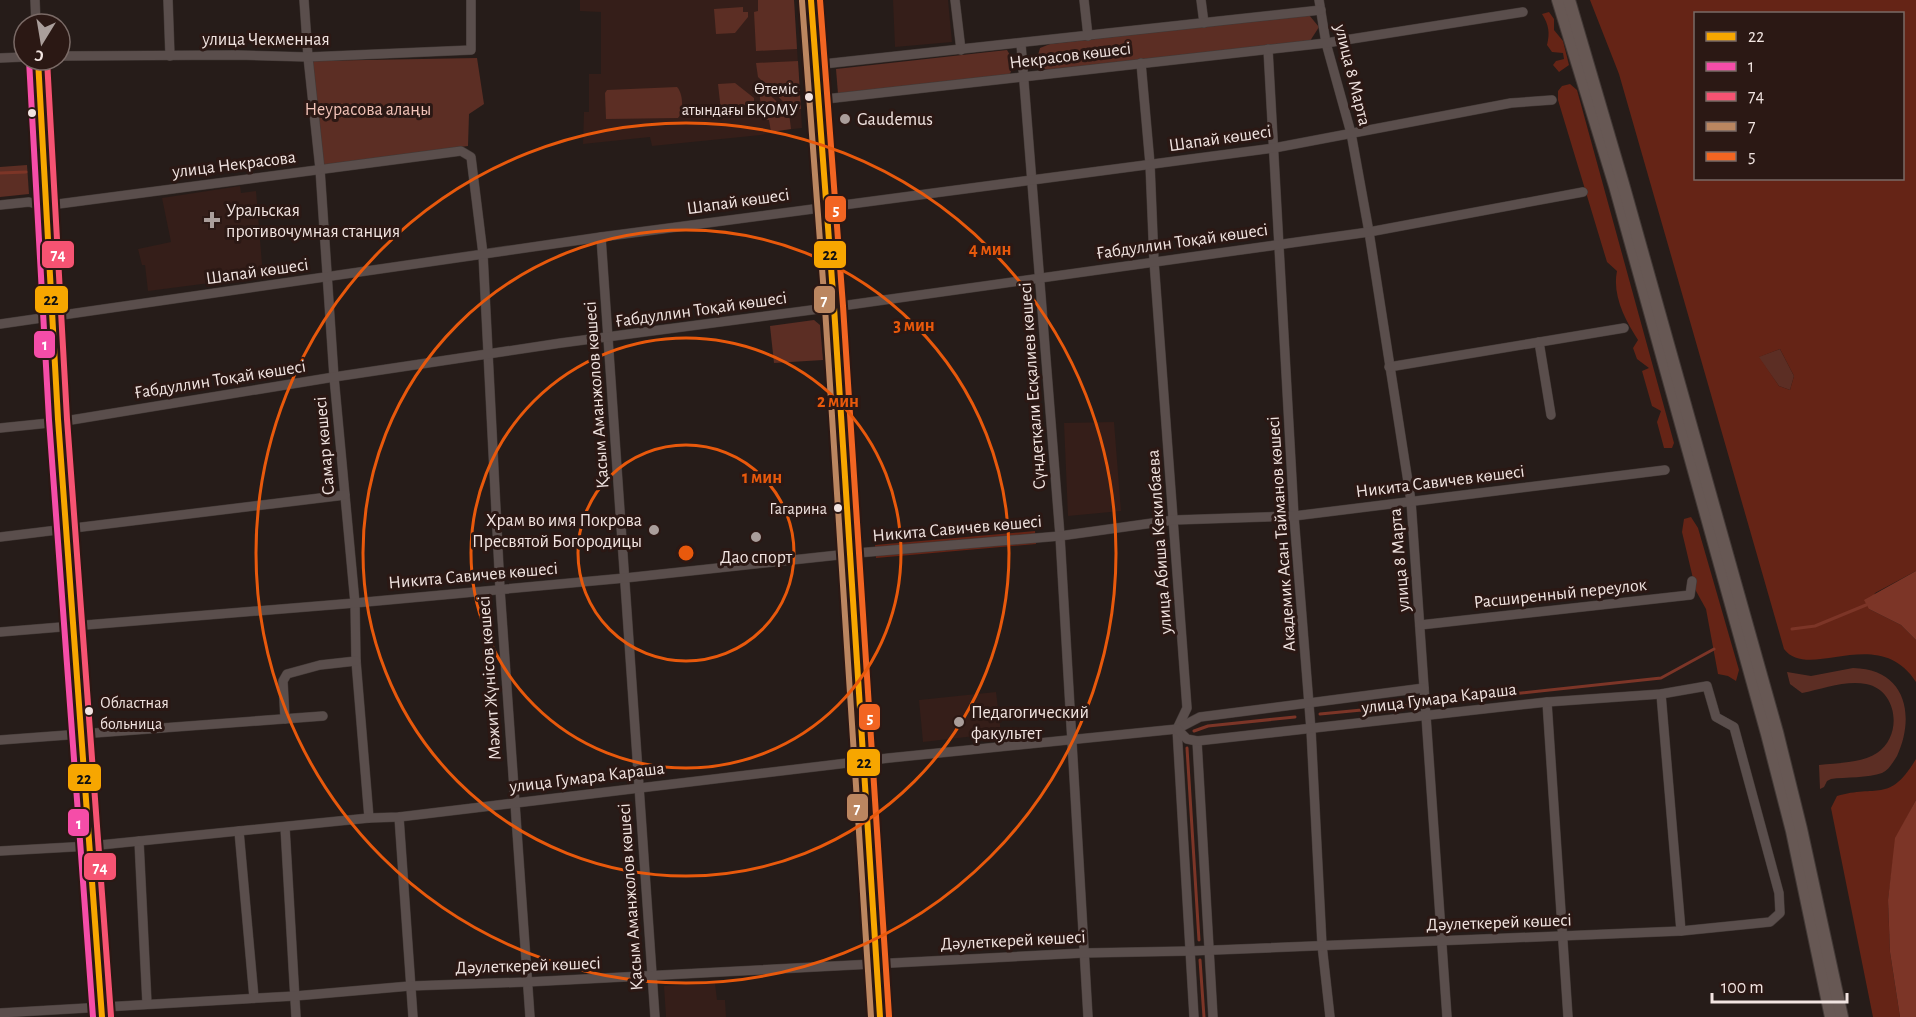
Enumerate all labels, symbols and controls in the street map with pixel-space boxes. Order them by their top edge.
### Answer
north arrow [12,12,72,72]
legend [1694,12,1904,180]
street label: улица 8 Марта [1330,22,1373,128]
text: 22 [1748,28,1764,46]
street label: улица Чекменная [201,31,330,49]
street label: Некрасов көшесі [1008,40,1132,72]
text: С [33,47,45,64]
text: 1 [1748,58,1754,76]
place label: Өтеміс атындағы БҚОМУ [682,81,798,118]
text: 74 [1748,88,1765,106]
marker: Өтеміс атындағы БҚОМУ [803,91,815,103]
park label: Неурасова алаңы [305,101,431,119]
unlabelled marker [26,107,38,119]
place label: Gaudemus [857,111,933,129]
marker: Gaudemus [838,112,852,126]
text: 7 [1748,118,1756,136]
street label: Шапай көшесі [1168,123,1273,155]
street label: улица Некрасова [170,148,297,182]
text: 5 [1748,148,1756,166]
street label: Шапай көшесі [686,186,791,218]
line badge: 5 [824,195,847,223]
place label: Уральская противочумная станция [226,202,400,241]
text: 5 [833,202,840,218]
marker: Уральская противочумная станция [203,211,221,229]
street label: Ғабдуллин Тоқай көшесі [1095,220,1269,263]
line badge: 74 [41,240,75,269]
line badge: 22 [813,240,847,269]
text: 4 мин [969,241,1011,259]
text: 74 [51,247,65,263]
text: 22 [822,247,838,263]
street label: Шапай көшесі [205,256,310,288]
street label: Сүндетқали Есқалиев көшесі [1017,282,1049,490]
line badge: 22 [34,285,69,314]
line badge: 7 [813,285,836,314]
street label: Ғабдуллин Тоқай көшесі [614,288,788,331]
text: 22 [43,292,59,308]
text: 7 [821,293,828,309]
street label: Қасым Аманжолов көшесі [581,301,613,489]
text: 3 мин [893,317,935,335]
line badge: 1 [33,330,56,359]
text: 1 [42,337,48,353]
street label: Ғабдуллин Тоқай көшесі [133,357,307,402]
text: 2 мин [817,393,859,411]
street label: Самар көшесі [312,396,338,496]
street label: Академик Асан Тайманов көшесі [1265,416,1299,652]
street label: улица Абиша Кекилбаева [1144,449,1175,636]
street label: Никита Савичев көшесі [1355,463,1526,501]
text: 1 мин [742,469,782,487]
place label: Гагарина [769,501,827,517]
marker: Гагарина [832,502,844,514]
street label: улица 8 Марта [1387,507,1414,613]
place label: Храм во имя Покрова Пресвятой Богородицы [472,512,642,551]
street label: Никита Савичев көшесі [872,513,1043,545]
marker: Храм во имя Покрова Пресвятой Богородицы [647,523,661,537]
marker: Дао спорт [749,530,763,544]
centre of rings [676,543,696,563]
place label: Дао спорт [720,549,793,567]
street label: Никита Савичев көшесі [388,560,559,592]
street label: Расширенный переулок [1473,576,1648,612]
street label: Мәжит Жүнісов көшесі [475,595,505,761]
street label: улица Гумара Караша [1359,681,1518,718]
place label: Областная больница [100,695,169,732]
line badge: 5 [858,703,881,731]
place label: Педагогический факультет [971,704,1089,743]
marker: Областная больница [83,705,95,717]
text: 5 [867,710,874,726]
marker: Педагогический факультет [952,715,966,729]
line badge: 22 [846,748,881,777]
text: 22 [856,755,872,771]
street label: улица Гумара Караша [507,760,666,797]
line badge: 22 [67,763,102,792]
text: 22 [76,771,92,787]
line badge: 7 [846,793,869,822]
text: 7 [854,801,861,817]
street label: Қасым Аманжолов көшесі [615,803,647,991]
line badge: 1 [67,808,90,837]
text: 1 [76,816,82,832]
line badge: 74 [83,852,117,881]
text: 74 [93,860,107,876]
street label: Дәулеткерей көшесі [1426,911,1572,935]
street label: Дәулеткерей көшесі [940,928,1086,954]
street label: Дәулеткерей көшесі [455,954,601,978]
scale bar [1712,966,1847,1004]
text: 100 m [1721,979,1764,997]

